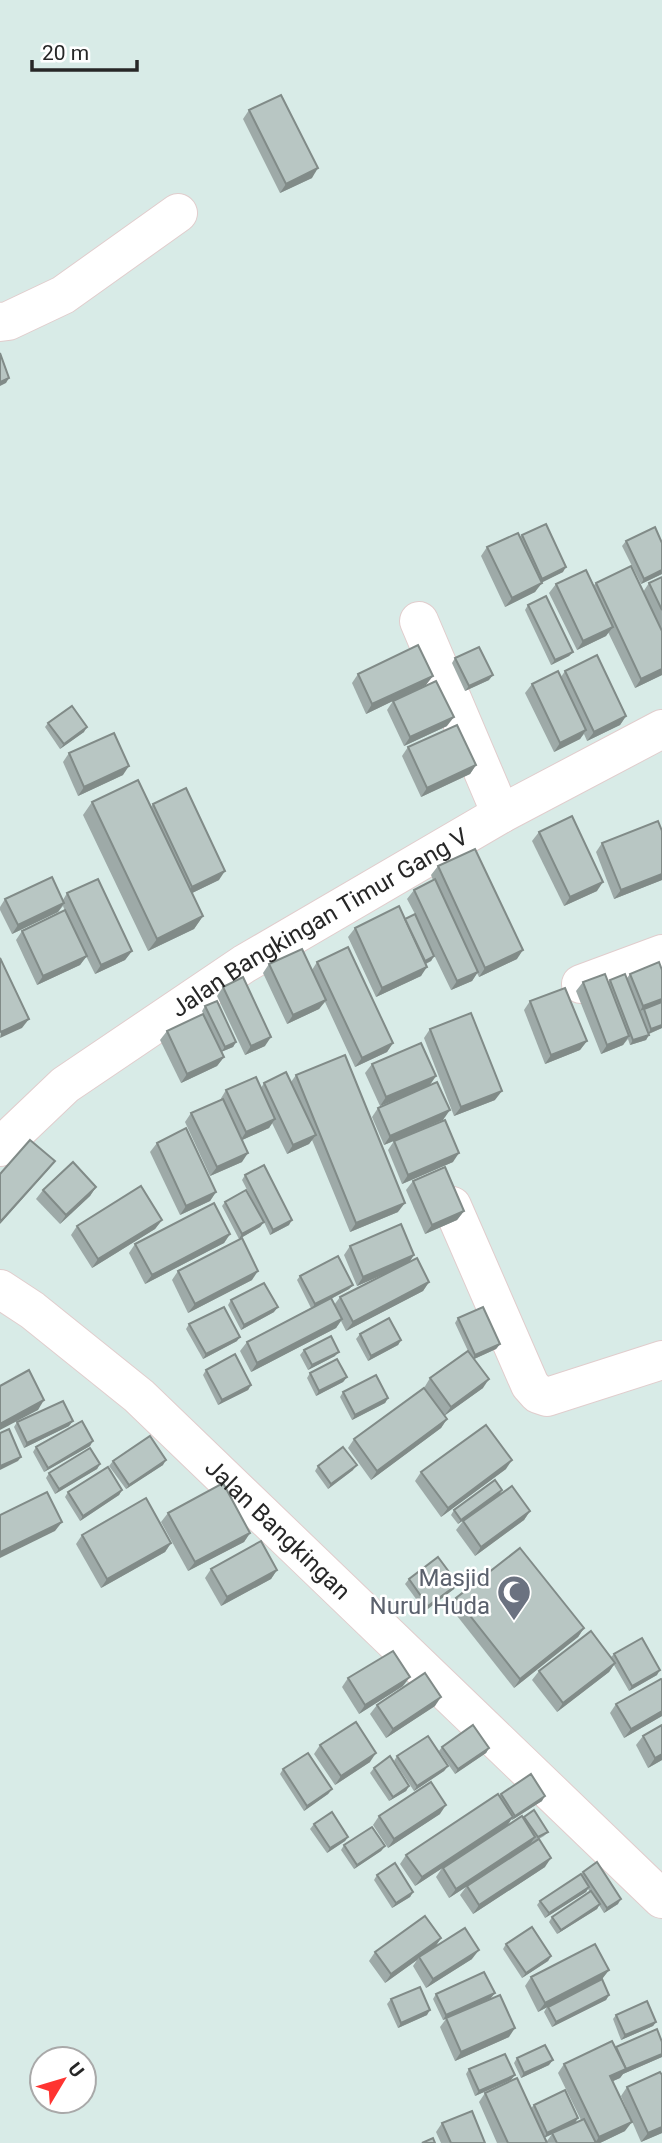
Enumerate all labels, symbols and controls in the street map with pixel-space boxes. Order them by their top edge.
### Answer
scale bar [32,28,136,72]
text: 20 m [42,41,89,65]
street label: Jalan Bangkingan Timur Gang V [166,822,473,1023]
street label: Jalan Bangkingan [199,1453,356,1605]
place label: Masjid Nurul Huda [370,1564,490,1620]
mosque icon: Masjid Nurul Huda [495,1573,533,1622]
north arrow [28,2045,98,2115]
text: U [63,2058,89,2082]

